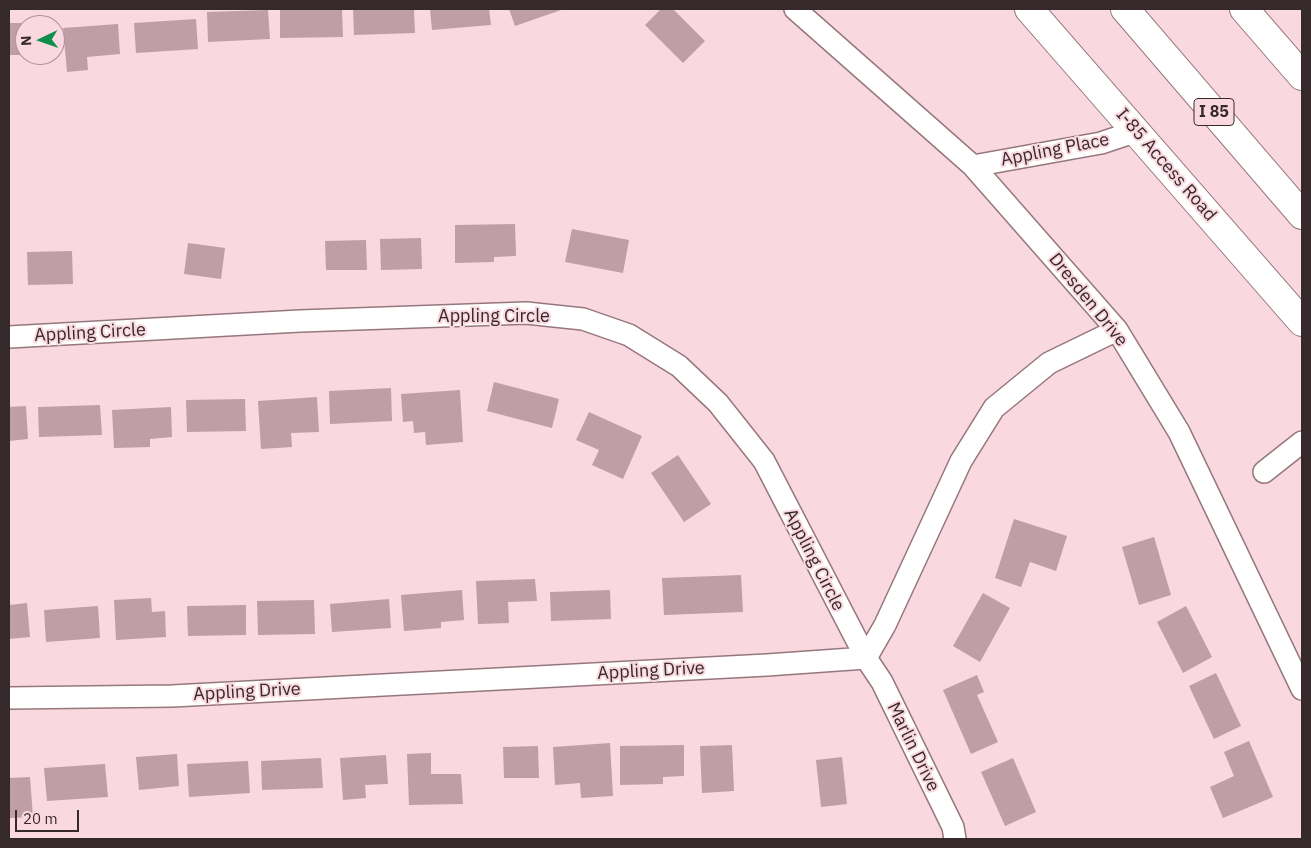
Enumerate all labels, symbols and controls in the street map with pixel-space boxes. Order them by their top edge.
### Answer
north arrow [15,15,65,65]
text: N [17,35,35,46]
road number: I 85 [1194,98,1234,125]
street label: I-85 Access Road [1111,104,1221,226]
street label: Appling Place [999,129,1111,171]
street label: Dresden Drive [1044,249,1132,351]
street label: Appling Circle [438,306,550,328]
street label: Appling Circle [34,319,146,347]
street label: Appling Circle [779,505,849,615]
street label: Appling Drive [597,657,705,685]
street label: Appling Drive [193,678,301,706]
street label: Marlin Drive [882,699,944,795]
scale bar [18,800,81,832]
text: 20 m [23,809,58,828]

